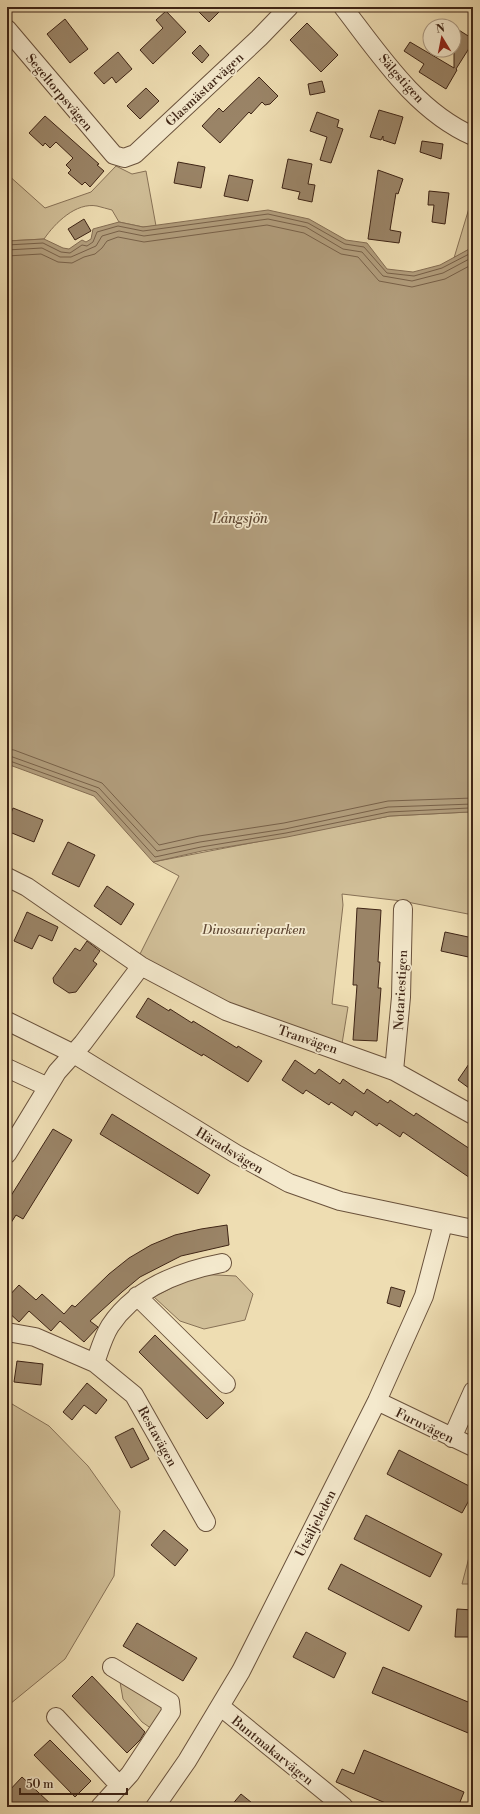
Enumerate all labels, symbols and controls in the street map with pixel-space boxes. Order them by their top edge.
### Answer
north arrow [422,18,462,58]
text: N [435,21,446,37]
street label: Glasmästarvägen [162,49,247,130]
street label: Segeltorpsvägen [22,51,96,135]
street label: Sälgstigen [375,51,428,107]
water label: Långsjön [211,510,268,528]
park label: Dinosaurieparken [201,922,306,938]
street label: Notariestigen [391,949,411,1031]
street label: Tranvägen [276,1022,340,1058]
street label: Häradsvägen [193,1124,267,1178]
street label: Restavägen [134,1404,180,1470]
street label: Furuvägen [393,1405,457,1447]
street label: Utsäljeleden [292,1487,340,1560]
street label: Buntmakarvägen [227,1712,317,1789]
scale bar [20,1770,127,1796]
text: 50 m [26,1777,54,1792]

